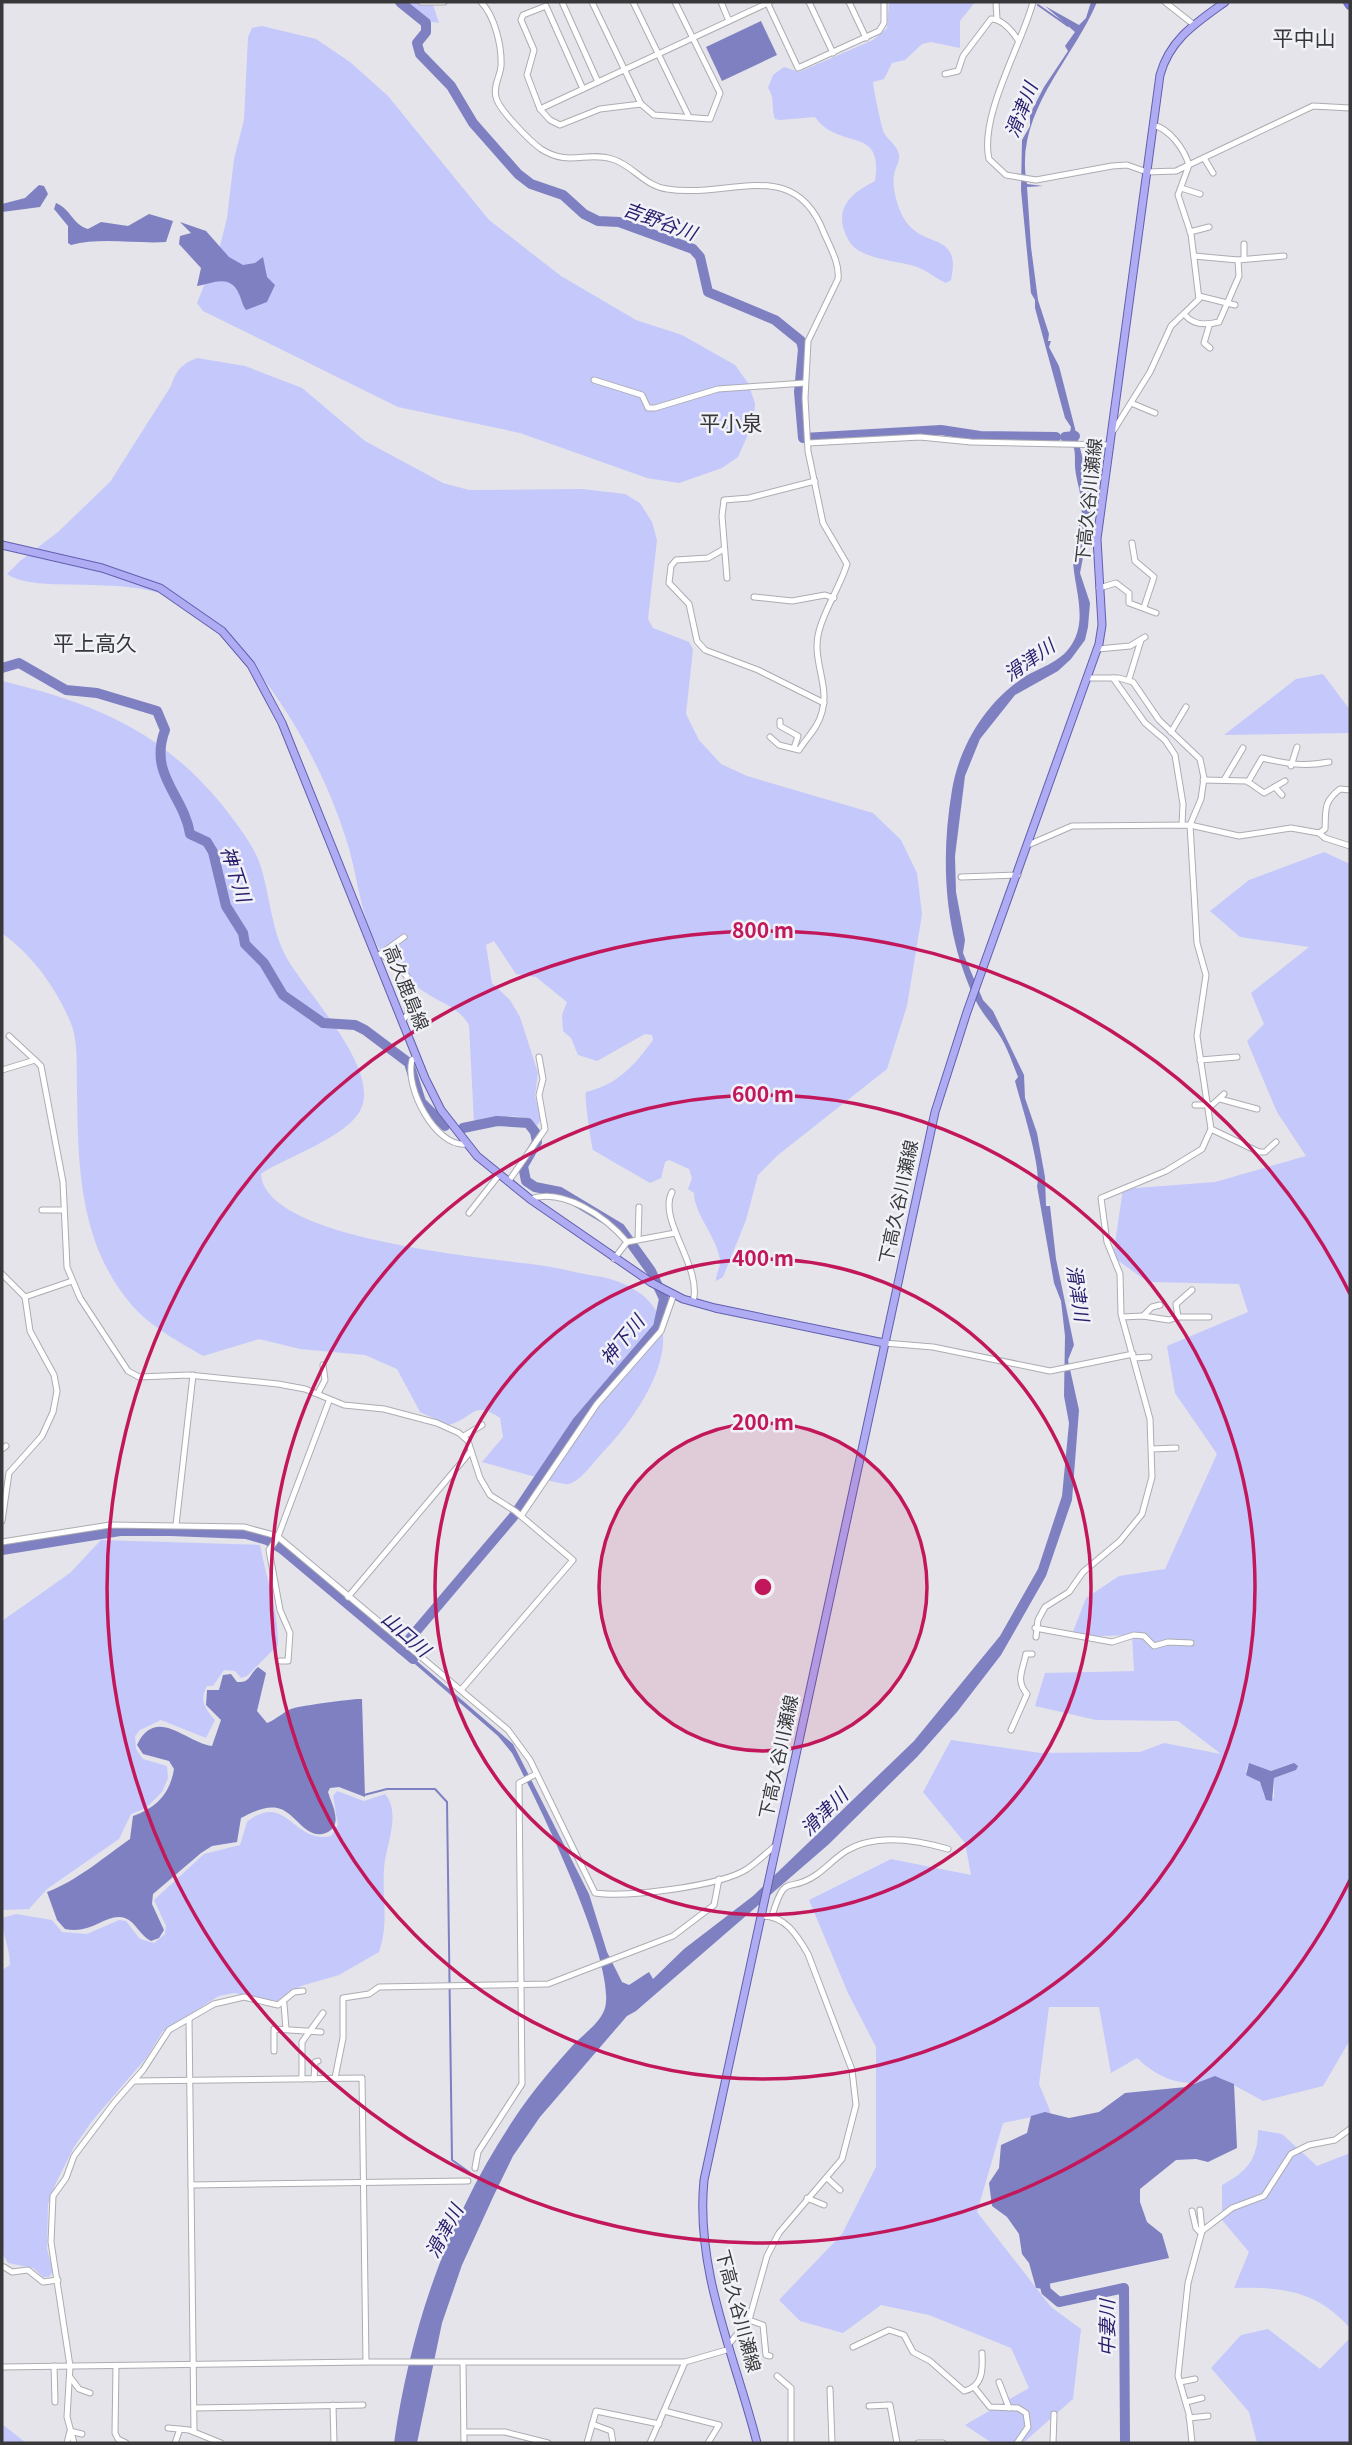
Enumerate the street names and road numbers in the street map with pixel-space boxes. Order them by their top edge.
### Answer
street label: 下高久谷川瀬線 [1067,437,1107,565]
street label: 高久鹿島線 [379,941,437,1034]
street label: 下高久谷川瀬線 [871,1137,923,1266]
street label: 下高久谷川瀬線 [751,1692,803,1821]
street label: 下高久谷川瀬線 [711,2246,769,2375]

